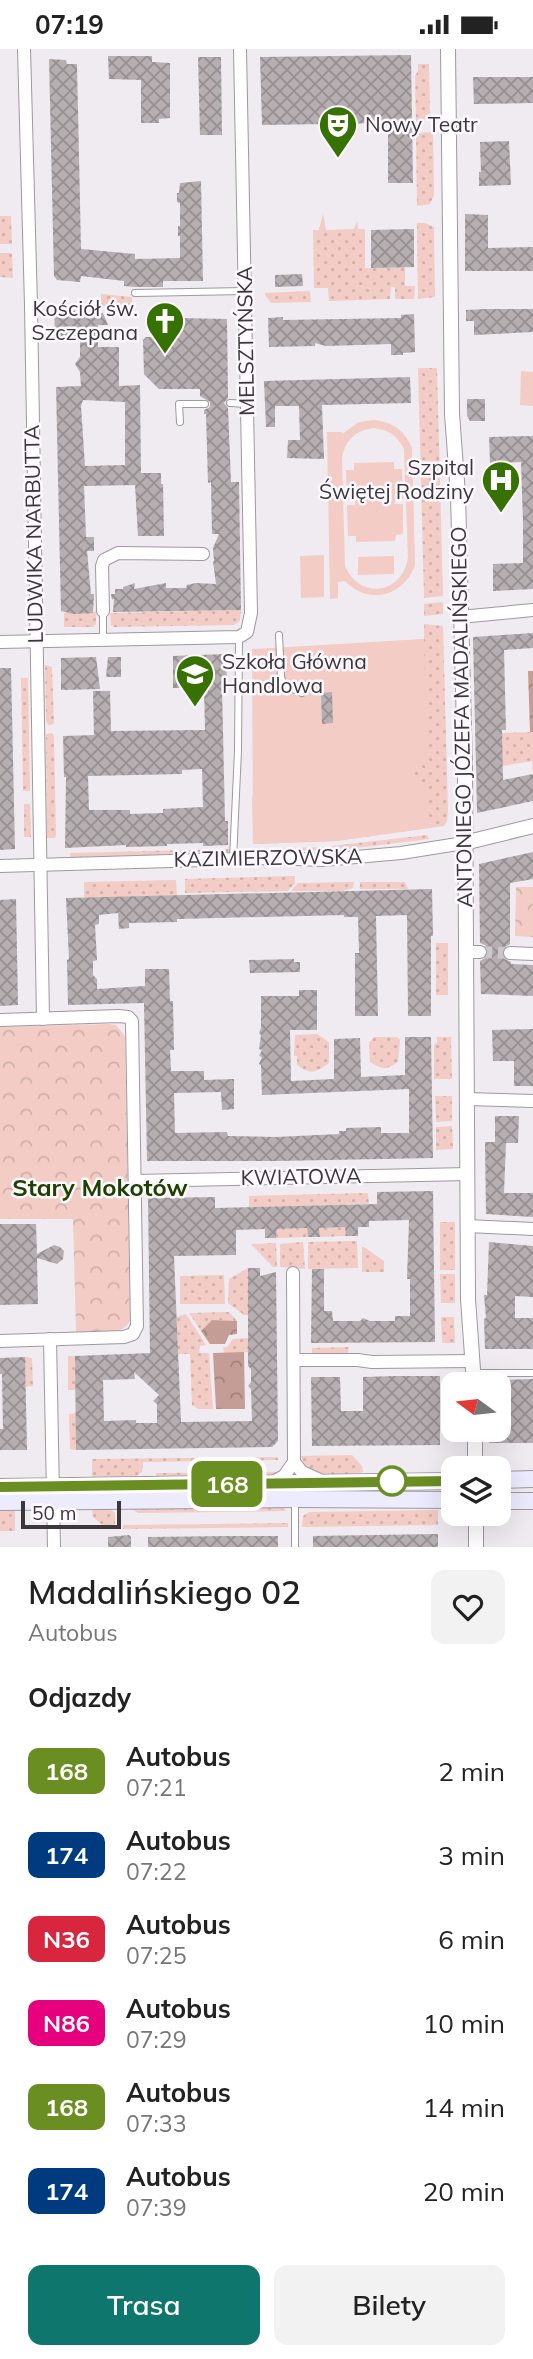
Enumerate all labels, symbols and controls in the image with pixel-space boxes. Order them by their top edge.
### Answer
text: 07:19 [35,8,104,41]
theatre icon: Nowy Teatr [317,104,359,159]
place label: Nowy Teatr [365,111,478,137]
street label: MELSZTYŃSKA [231,265,259,416]
place label: Kościół św. Szczepana [32,295,138,345]
church icon: Kościół św. Szczepana [144,300,186,355]
street label: LUDWIKA NARBUTTA [18,424,48,644]
place label: Szpital Świętej Rodziny [319,454,474,504]
hospital icon: Szpital Świętej Rodziny [480,459,522,514]
street label: ANTONIEGO JÓZEFA MADALIŃSKIEGO [445,526,477,908]
place label: Szkoła Główna Handlowa [222,648,367,698]
school or university icon: Szkoła Główna Handlowa [174,653,216,708]
street label: KAZIMIERZOWSKA [173,842,363,872]
street label: KWIATOWA [240,1162,362,1190]
district label: Stary Mokotów [12,1172,188,1202]
north arrow [441,1372,511,1442]
map controls [441,1372,511,1526]
button: layers [441,1456,511,1526]
line badge: 168 [187,1461,267,1507]
unlabelled marker [377,1466,407,1496]
text: 168 [205,1469,249,1499]
scale bar [21,1498,121,1530]
text: 50 m [32,1501,76,1525]
button: heart [431,1570,505,1644]
text: Madalińskiego 02 [28,1571,301,1612]
text: Autobus [28,1618,118,1647]
text: Odjazdy [28,1681,131,1714]
text: Autobus [126,1740,231,1773]
text: 2 min [438,1755,505,1788]
text: 168 [45,1756,88,1786]
text: 07:21 [126,1773,186,1802]
text: Autobus [126,1824,231,1857]
text: 3 min [438,1839,505,1872]
text: 174 [45,1840,88,1870]
text: 07:22 [126,1857,186,1886]
text: Autobus [126,1908,231,1941]
text: 6 min [438,1923,505,1956]
text: N36 [43,1924,90,1954]
text: 07:25 [126,1941,186,1970]
text: Autobus [126,1992,231,2025]
text: 10 min [423,2007,505,2040]
text: N86 [43,2008,90,2038]
text: 07:29 [126,2025,186,2054]
text: Autobus [126,2076,231,2109]
text: 14 min [423,2091,505,2124]
text: 168 [45,2092,88,2122]
text: 07:33 [126,2109,186,2138]
text: Autobus [126,2160,231,2193]
text: 20 min [423,2175,505,2208]
text: 174 [45,2176,88,2206]
text: 07:39 [126,2193,186,2222]
button: Trasa [28,2265,260,2345]
button: Bilety [274,2265,505,2345]

